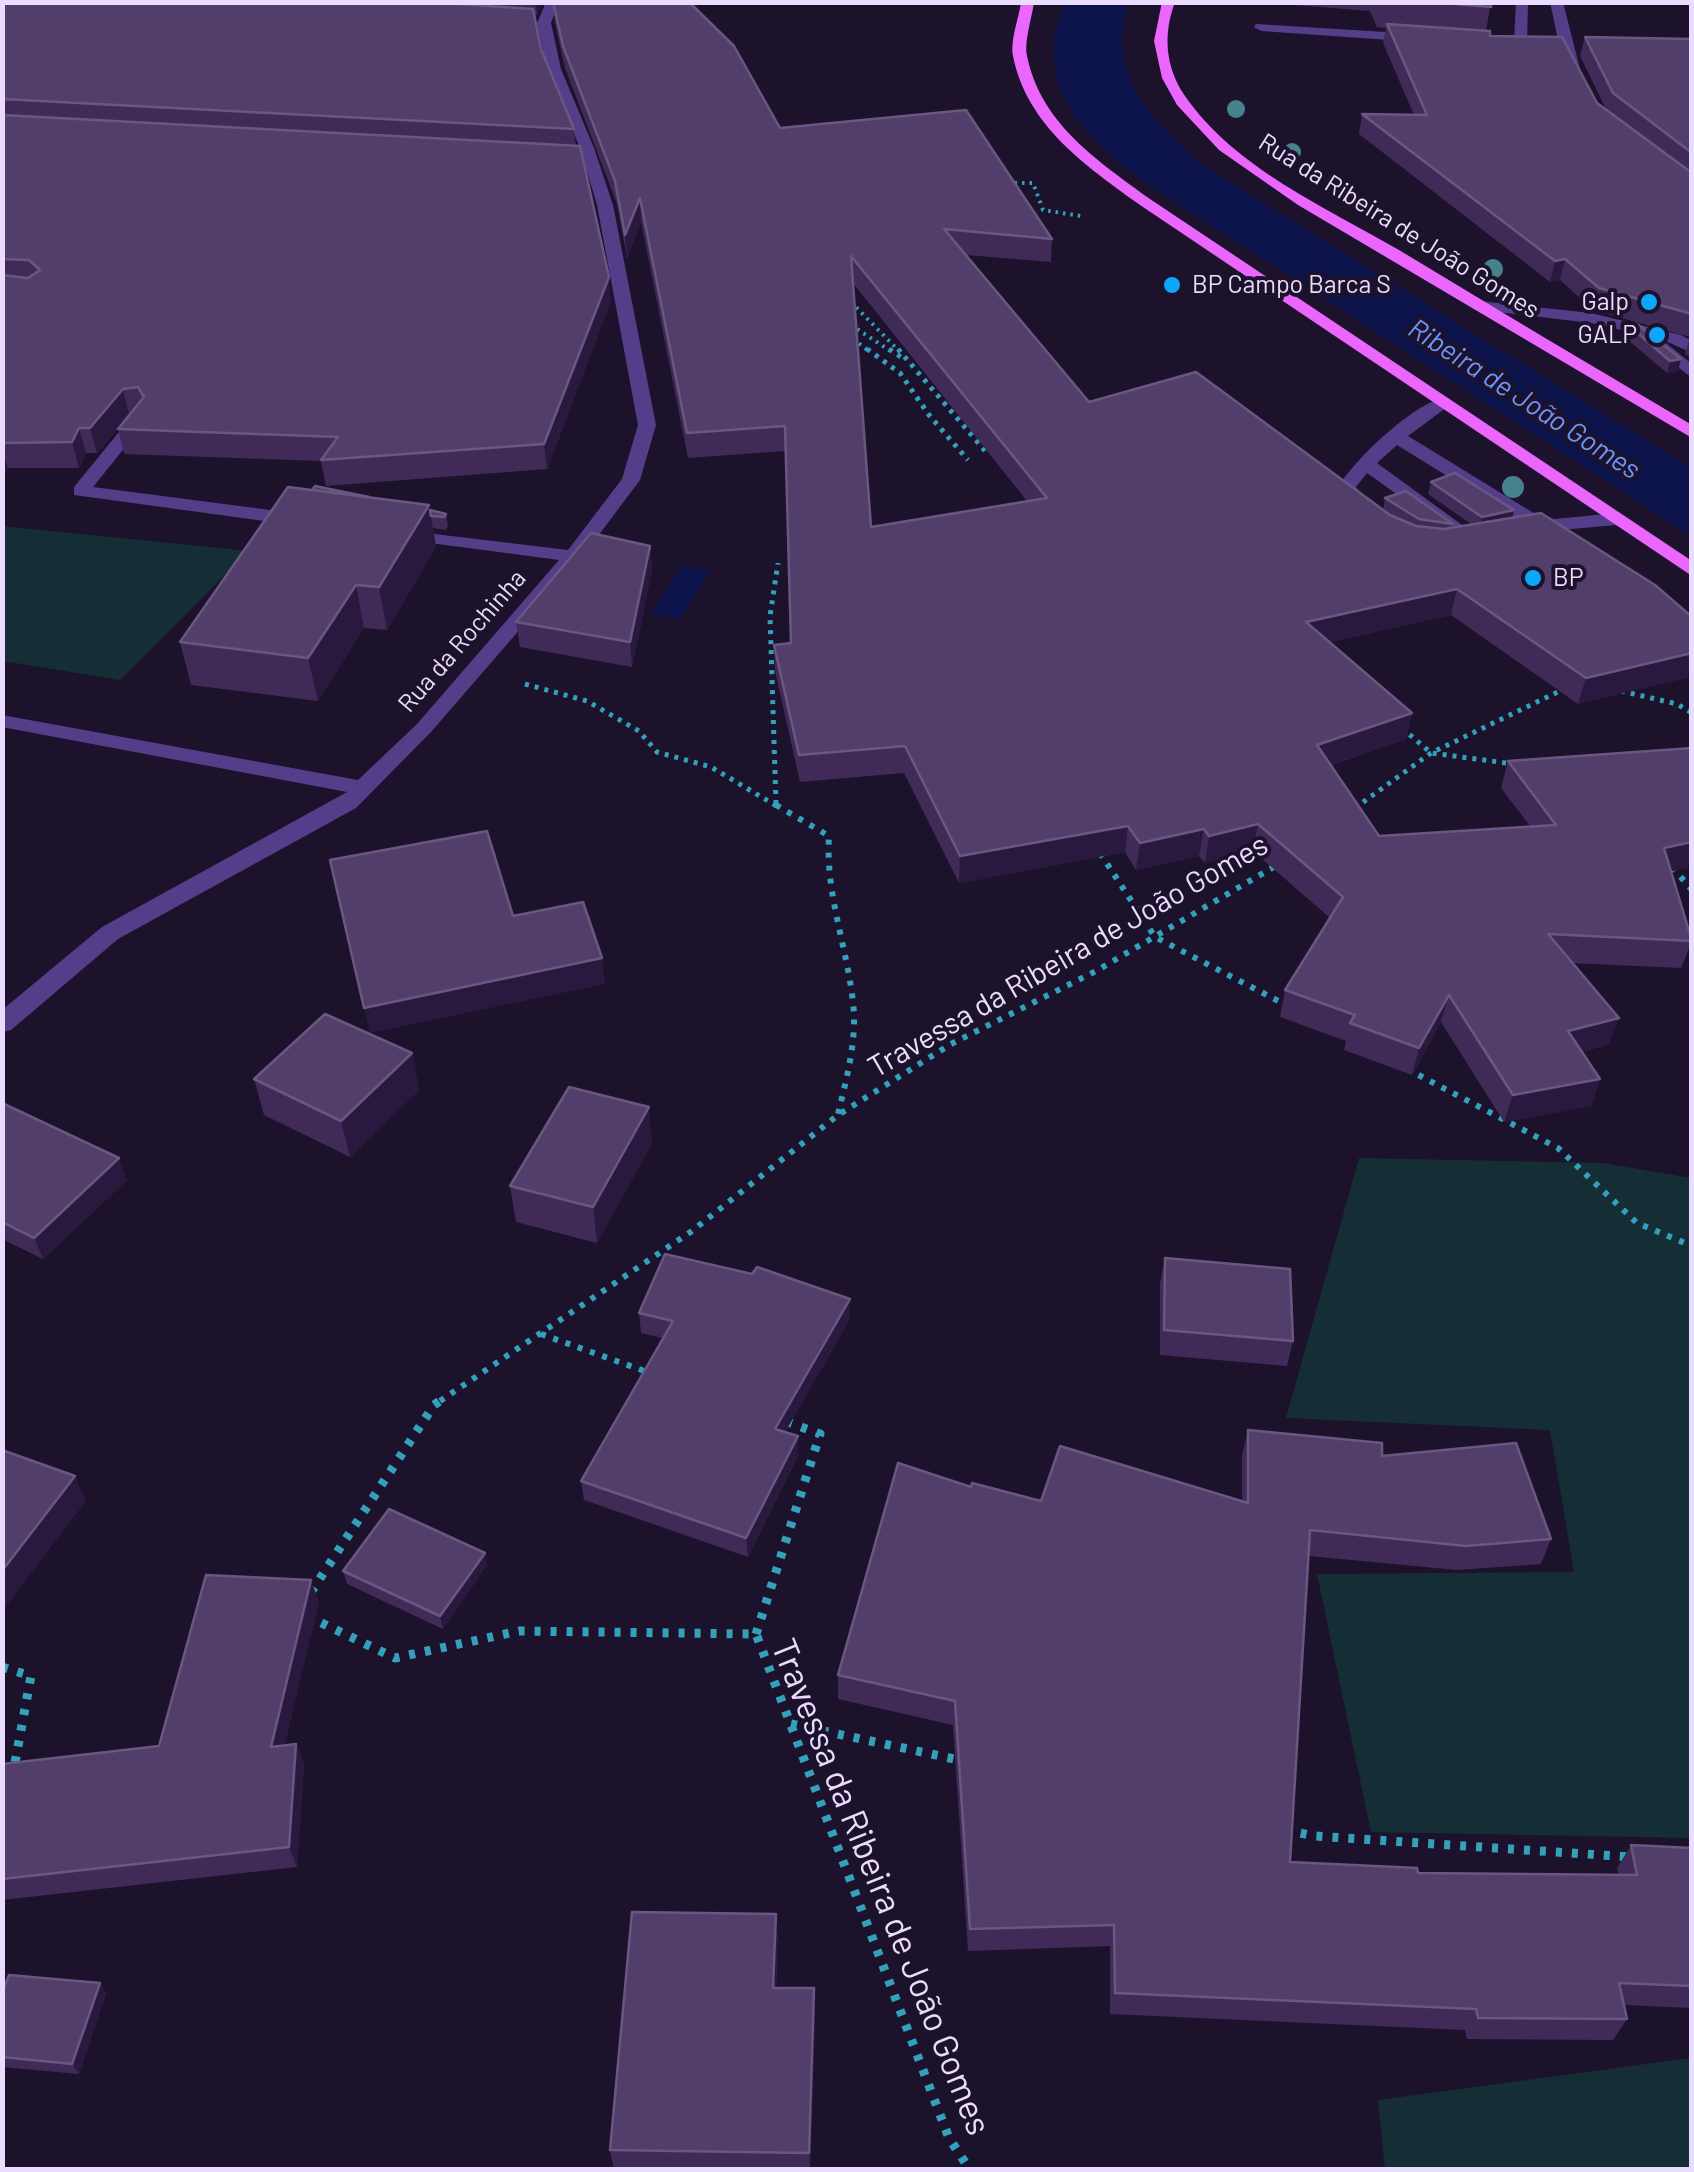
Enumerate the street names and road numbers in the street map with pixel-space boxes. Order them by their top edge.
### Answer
street label: Rua da Ribeira de João Gomes [1253,127,1545,325]
street label: Rua da Rochinha [392,563,532,719]
street label: Travessa da Ribeira de João Gomes [862,827,1274,1085]
street label: Travessa da Ribeira de João Gomes [762,1633,1000,2141]

